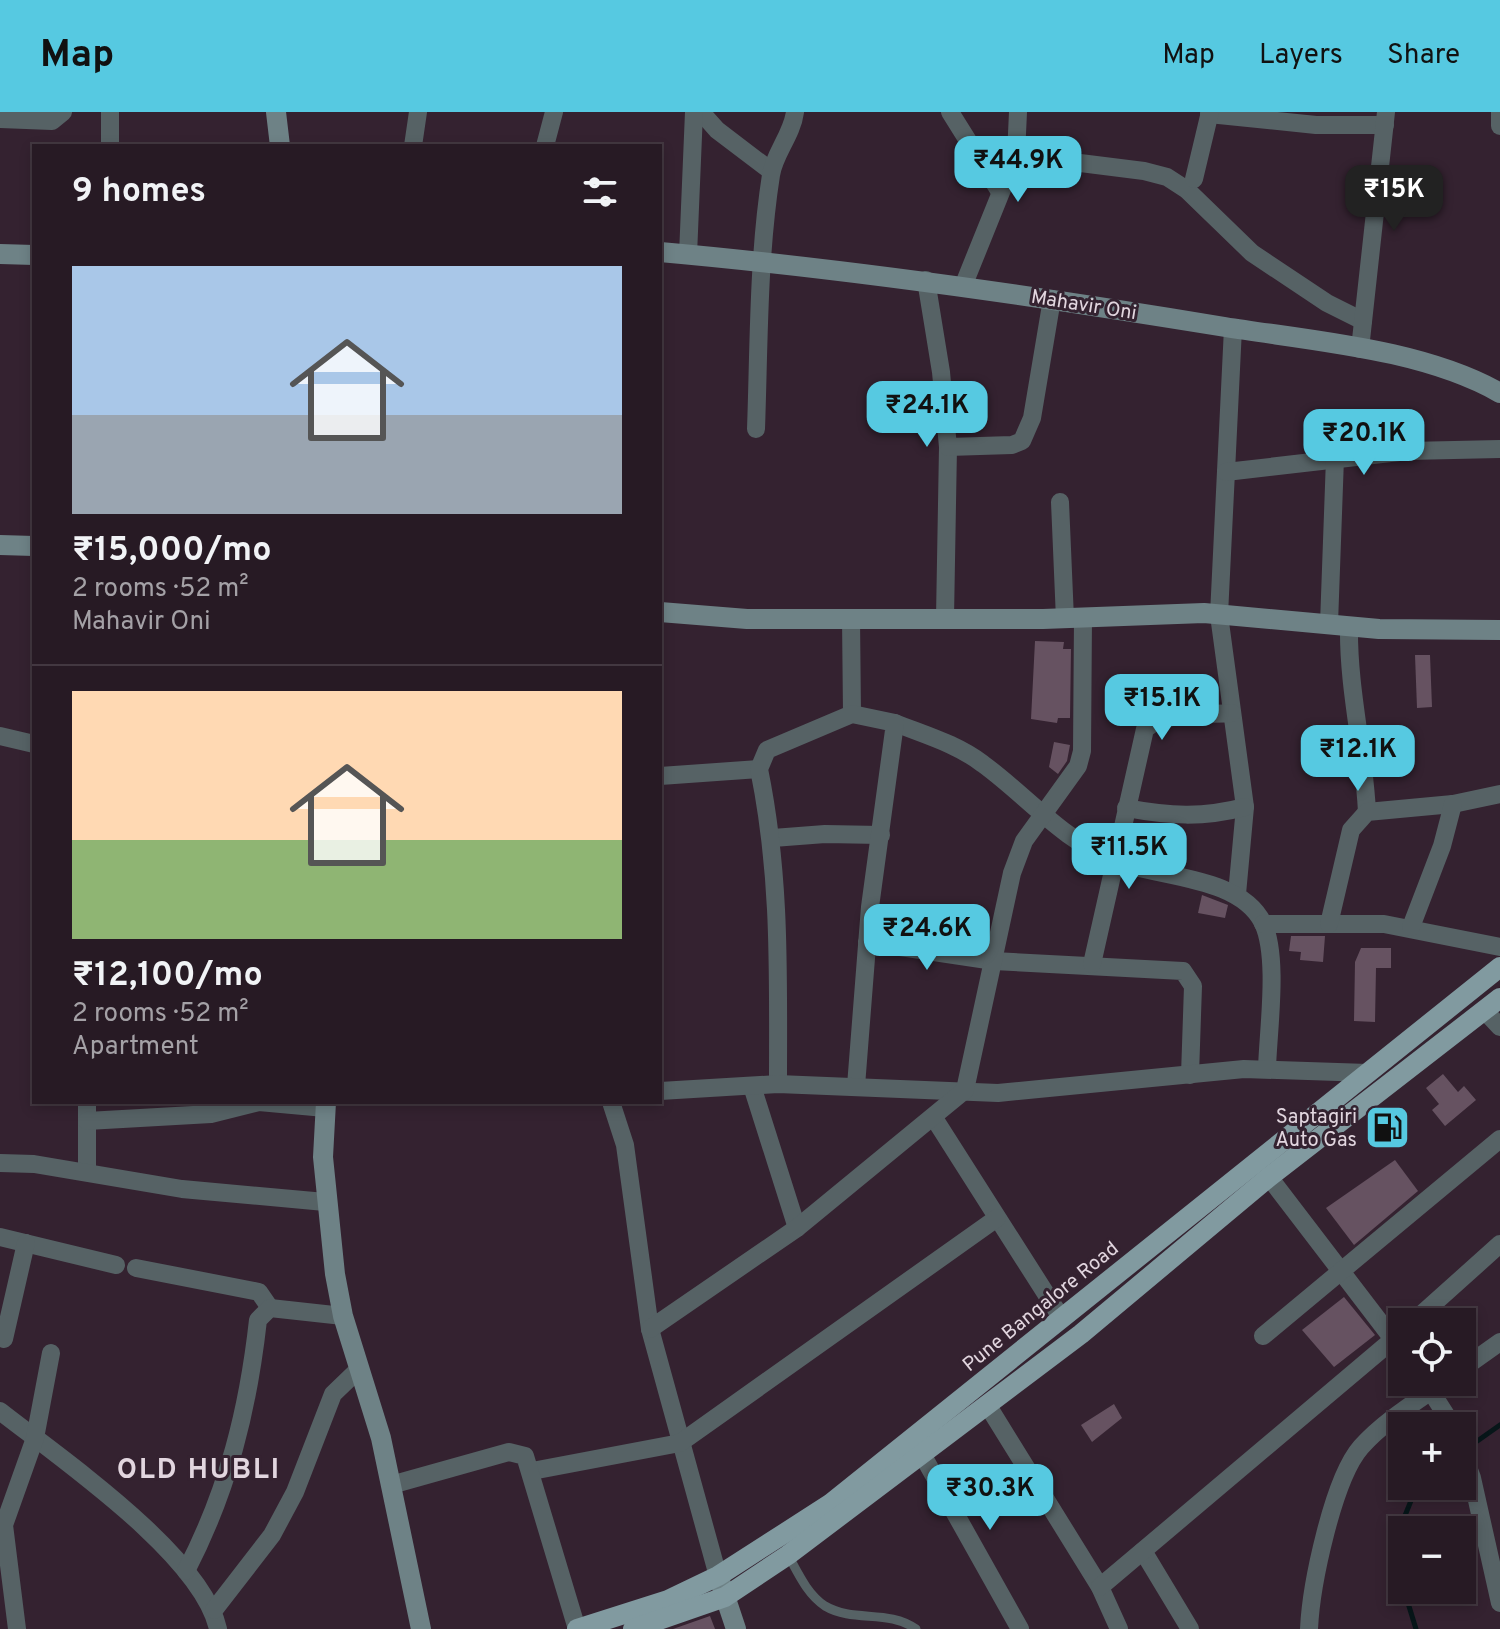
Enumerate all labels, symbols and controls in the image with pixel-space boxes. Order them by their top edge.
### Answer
text: Map [40,32,114,81]
text: Map [1162,38,1215,74]
text: Layers [1259,38,1343,74]
text: Share [1387,38,1460,74]
pin: ₹44.9K [953,136,1083,204]
text: ₹44.9K [972,145,1064,178]
pin: ₹15K [1347,165,1441,233]
icon: filters [578,170,622,214]
text: 9 homes [72,171,206,214]
text: ₹15K [1363,174,1425,207]
street label: Mahavir Oni [1029,285,1138,327]
icon: home [275,318,419,462]
pin: ₹24.1K [862,381,992,449]
text: ₹24.1K [885,390,969,423]
pin: ₹20.1K [1299,409,1429,477]
text: ₹20.1K [1321,418,1407,451]
text: ₹15,000/mo [72,530,272,573]
text: 2 rooms · 52 m² [72,573,249,606]
text: Mahavir Oni [72,606,211,639]
pin: ₹15.1K [1097,674,1227,742]
text: ₹15.1K [1123,683,1201,716]
pin: ₹12.1K [1293,725,1423,793]
text: ₹12.1K [1319,734,1397,767]
icon: home [275,743,419,887]
pin: ₹11.5K [1064,823,1194,891]
text: ₹11.5K [1090,832,1168,865]
pin: ₹24.6K [862,904,992,972]
text: ₹24.6K [882,913,972,946]
text: ₹12,100/mo [72,955,263,998]
text: 2 rooms · 52 m² [72,998,249,1031]
text: Apartment [72,1031,199,1064]
fuel station icon: Saptagiri Auto Gas [1364,1104,1412,1152]
place label: Saptagiri Auto Gas [1275,1105,1357,1154]
street label: Pune Bangalore Road [958,1237,1125,1379]
map controls [1388,1308,1476,1604]
button: locate [1388,1308,1476,1396]
button: + [1388,1412,1476,1500]
district label: OLD HUBLI [117,1453,281,1489]
pin: ₹30.3K [925,1464,1055,1532]
text: ₹30.3K [945,1473,1035,1506]
button: − [1388,1516,1476,1604]

